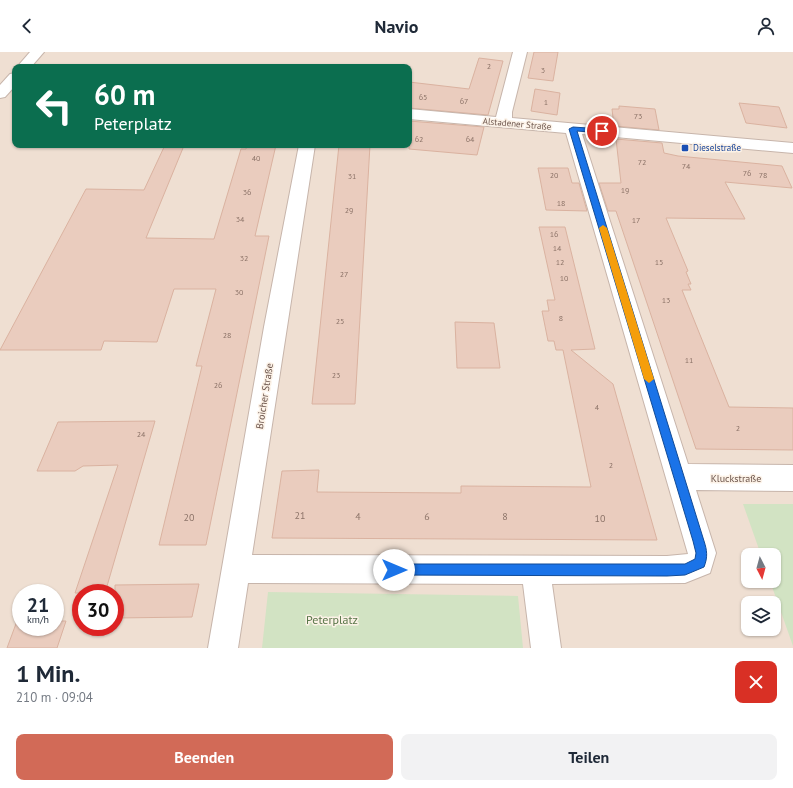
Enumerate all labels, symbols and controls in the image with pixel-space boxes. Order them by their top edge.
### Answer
icon: back [16,15,38,37]
text: Navio [375,15,418,38]
icon: person [755,15,777,37]
house number: 2 [487,61,491,71]
house number: 3 [541,65,545,75]
text: 60 m [94,76,155,113]
icon: left [28,80,80,132]
house number: 65 [419,92,427,102]
house number: 67 [460,96,468,106]
house number: 1 [544,97,548,107]
house number: 73 [634,111,642,121]
text: Peterplatz [94,112,172,135]
pin [585,114,619,148]
street label: Alstadener Straße [482,115,552,132]
icon: arrive [591,120,613,142]
house number: 62 [415,134,423,144]
house number: 64 [466,134,475,144]
place label: Dieselstraße [693,142,742,153]
marker: Dieselstraße [680,143,690,153]
house number: 40 [252,153,261,163]
house number: 72 [638,157,646,167]
house number: 74 [682,161,691,171]
house number: 76 [743,168,751,178]
house number: 20 [550,170,559,180]
house number: 78 [759,170,767,180]
house number: 31 [348,171,356,181]
house number: 19 [621,185,629,195]
house number: 36 [243,187,251,197]
house number: 18 [557,198,565,208]
house number: 29 [345,205,353,215]
house number: 34 [236,214,245,224]
house number: 17 [632,215,640,225]
house number: 16 [550,229,558,239]
house number: 14 [553,243,562,253]
house number: 32 [240,253,248,263]
house number: 12 [556,257,564,267]
house number: 15 [655,257,663,267]
house number: 27 [340,269,348,279]
house number: 10 [560,273,569,283]
house number: 30 [235,287,244,297]
house number: 13 [662,295,670,305]
house number: 8 [559,313,563,323]
house number: 25 [336,316,344,326]
house number: 28 [223,330,231,340]
house number: 11 [685,355,693,365]
street label: Broicher Straße [253,362,276,430]
house number: 23 [332,370,340,380]
house number: 26 [214,380,222,390]
house number: 4 [595,402,600,412]
house number: 2 [736,423,740,433]
house number: 24 [137,429,146,439]
house number: 2 [609,460,613,470]
street label: Kluckstraße [711,472,761,485]
house number: 21 [295,509,305,522]
house number: 4 [355,510,361,523]
house number: 6 [424,510,430,523]
house number: 8 [502,510,508,523]
house number: 20 [184,511,195,524]
house number: 10 [595,512,606,525]
north arrow [741,548,781,588]
map controls [741,548,781,636]
position arrow [373,549,415,591]
speed limit sign: 30 [72,584,124,636]
text: 21 [27,592,49,618]
button: layers [741,596,781,636]
park label: Peterplatz [306,612,358,627]
text: km/h [27,613,49,626]
text: 1 Min. [16,658,80,689]
button: close [735,661,777,703]
text: 210 m · 09:04 [16,689,93,706]
button: Beenden [16,734,393,780]
button: Teilen [401,734,777,780]

